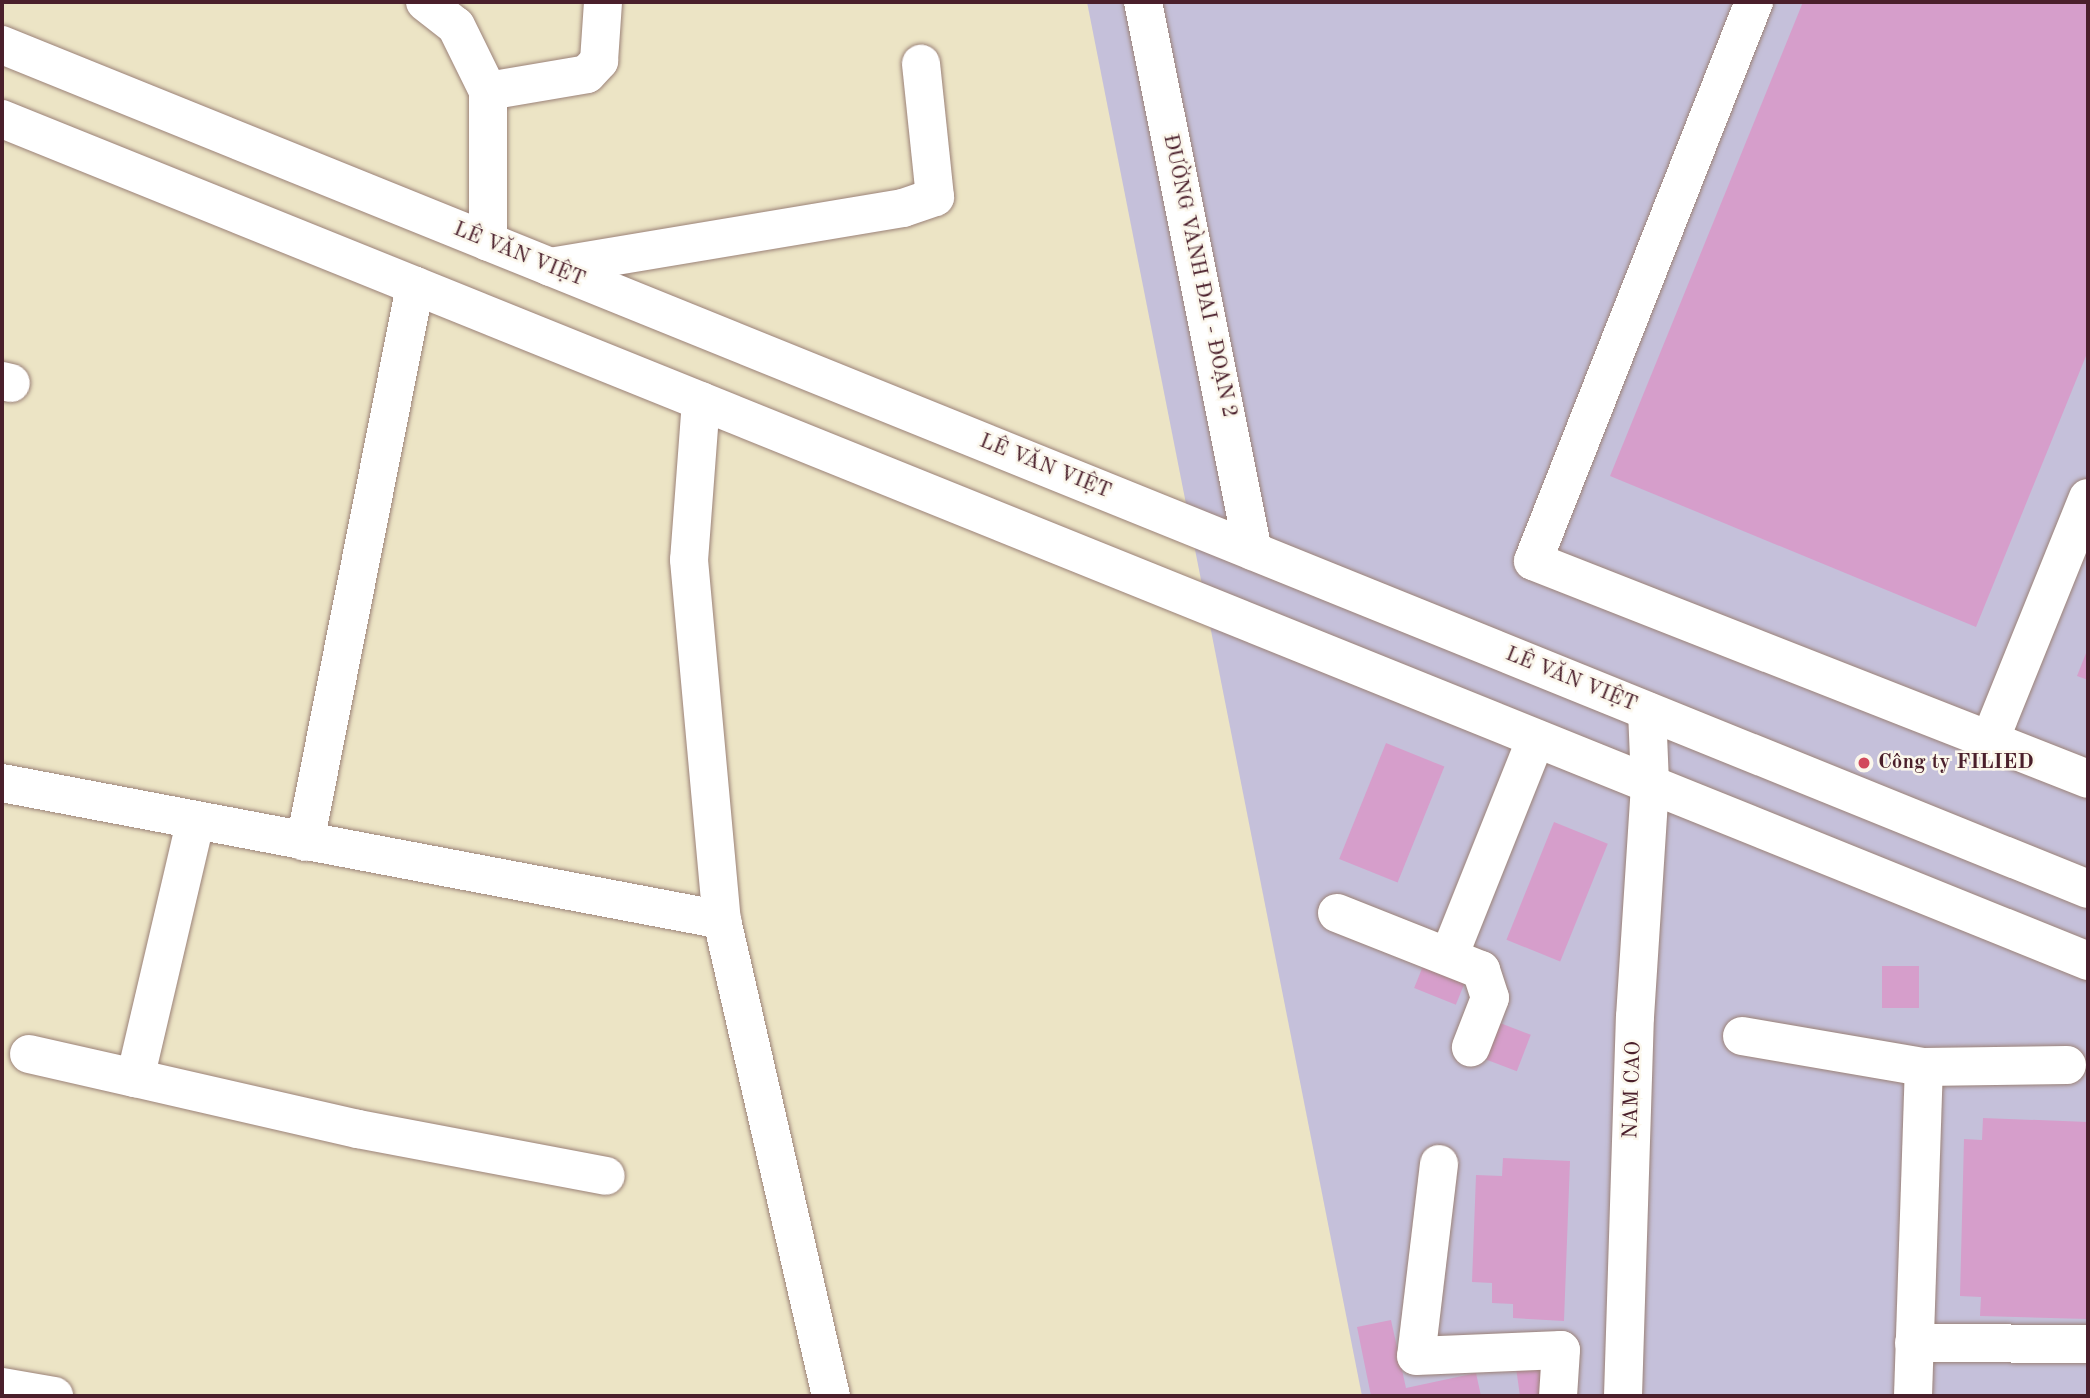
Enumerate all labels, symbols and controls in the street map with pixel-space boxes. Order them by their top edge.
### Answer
street label: ĐƯỜNG VÀNH ĐAI - ĐOẠN 2 [1157,132,1241,420]
street label: LÊ VĂN VIỆT [450,217,588,293]
street label: LÊ VĂN VIỆT [976,429,1114,505]
street label: LÊ VĂN VIỆT [1502,642,1640,718]
place label: Công ty FILIED [1878,750,2034,776]
marker: Công ty FILIED [1856,755,1872,771]
street label: NAM CAO [1619,1041,1647,1139]

